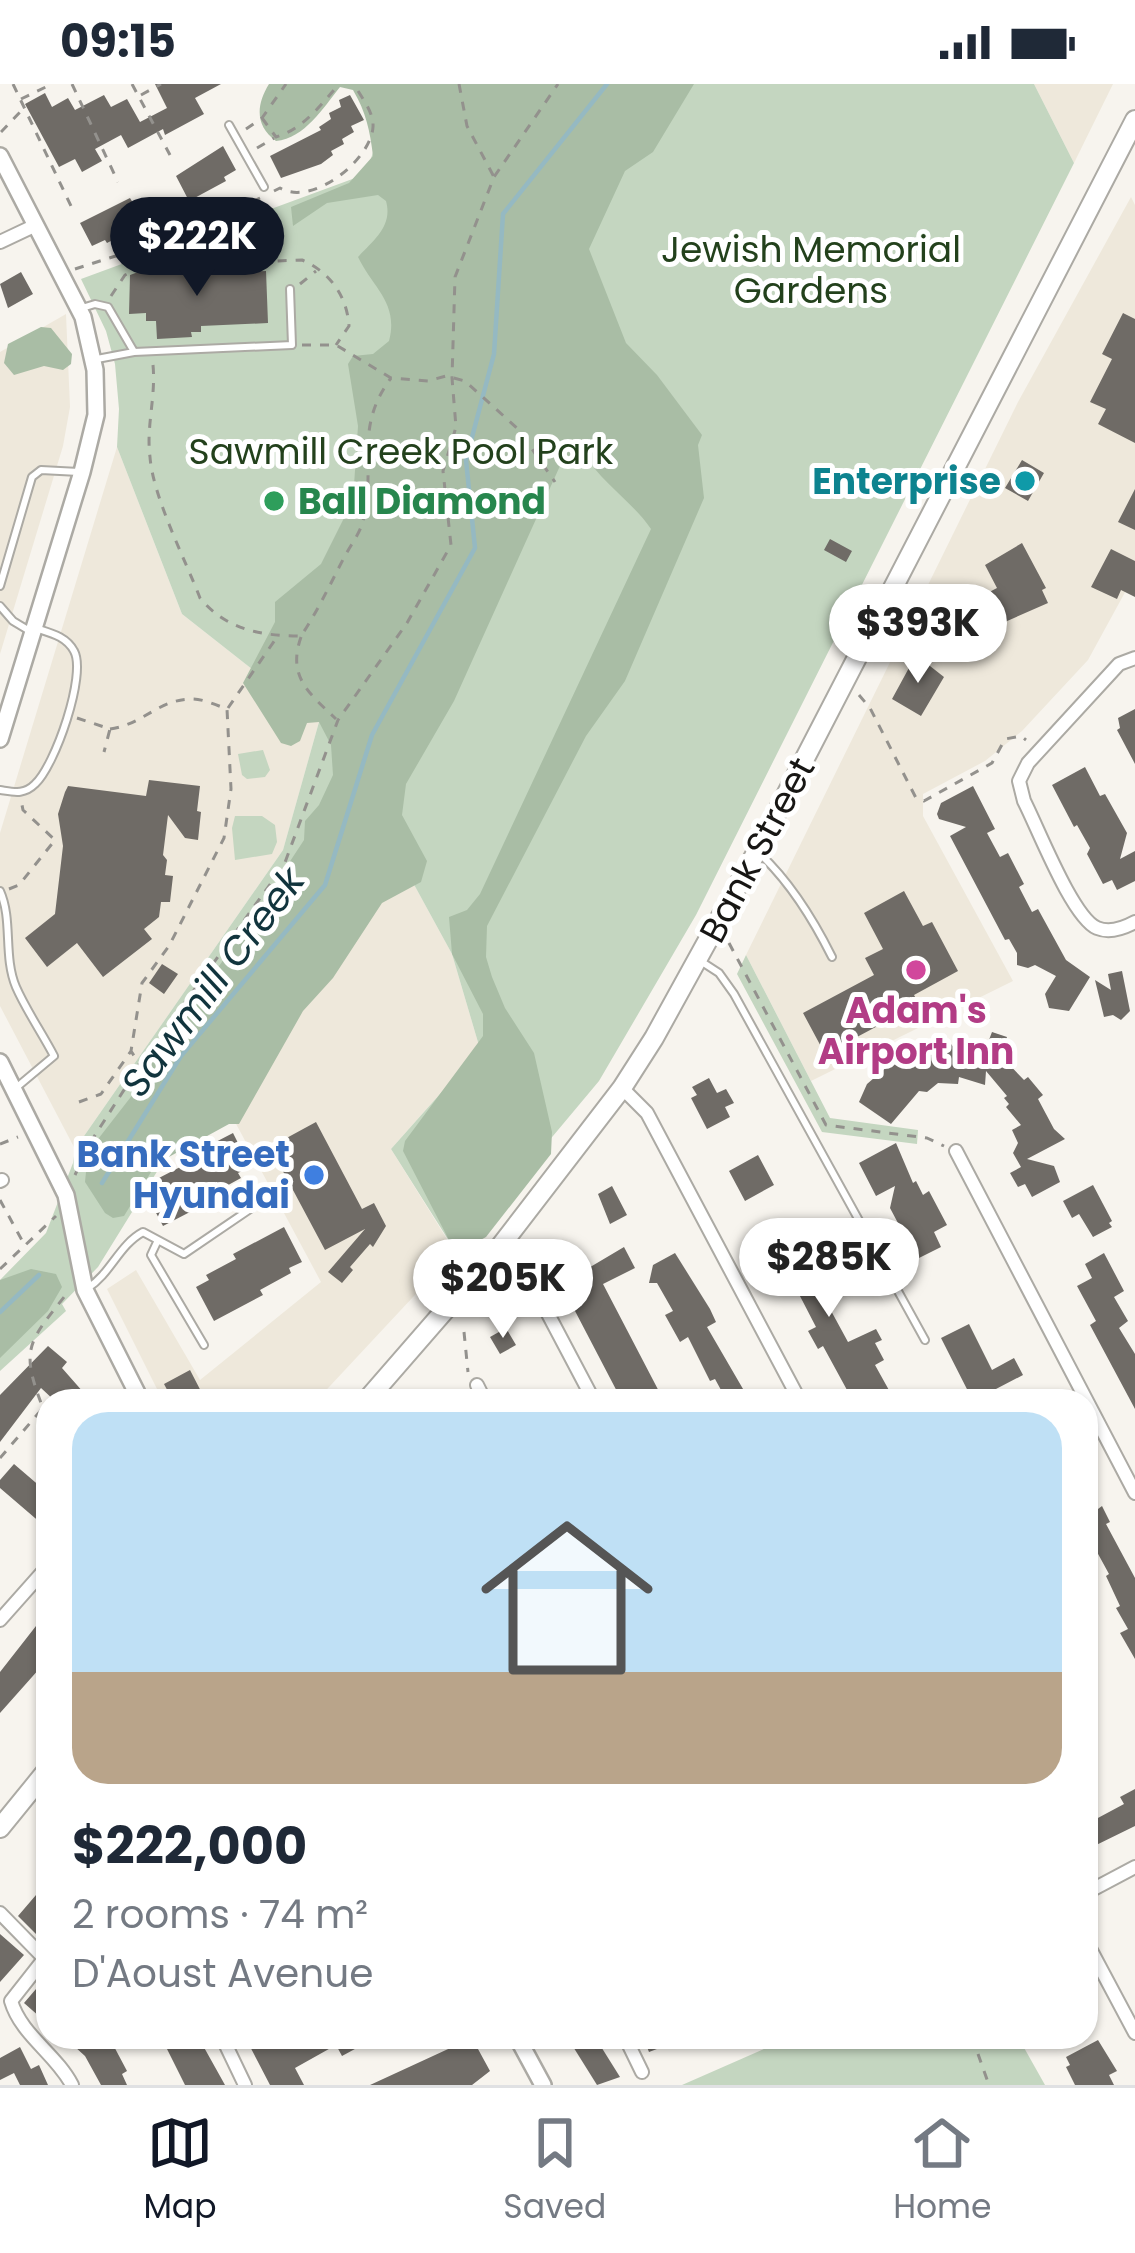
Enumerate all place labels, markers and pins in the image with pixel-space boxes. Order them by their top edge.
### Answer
pin: $222K [113,197,281,299]
place label: Enterprise [812,456,1001,507]
marker: Enterprise [1012,468,1038,494]
place label: Ball Diamond [298,476,546,527]
marker: Ball Diamond [261,488,287,514]
pin: $393K [834,584,1002,686]
marker: Adam's Airport Inn [903,957,929,983]
place label: Adam's Airport Inn [818,985,1014,1077]
place label: Bank Street Hyundai [77,1129,290,1221]
marker: Bank Street Hyundai [301,1162,327,1188]
pin: $285K [745,1218,913,1320]
pin: $205K [419,1239,587,1341]

